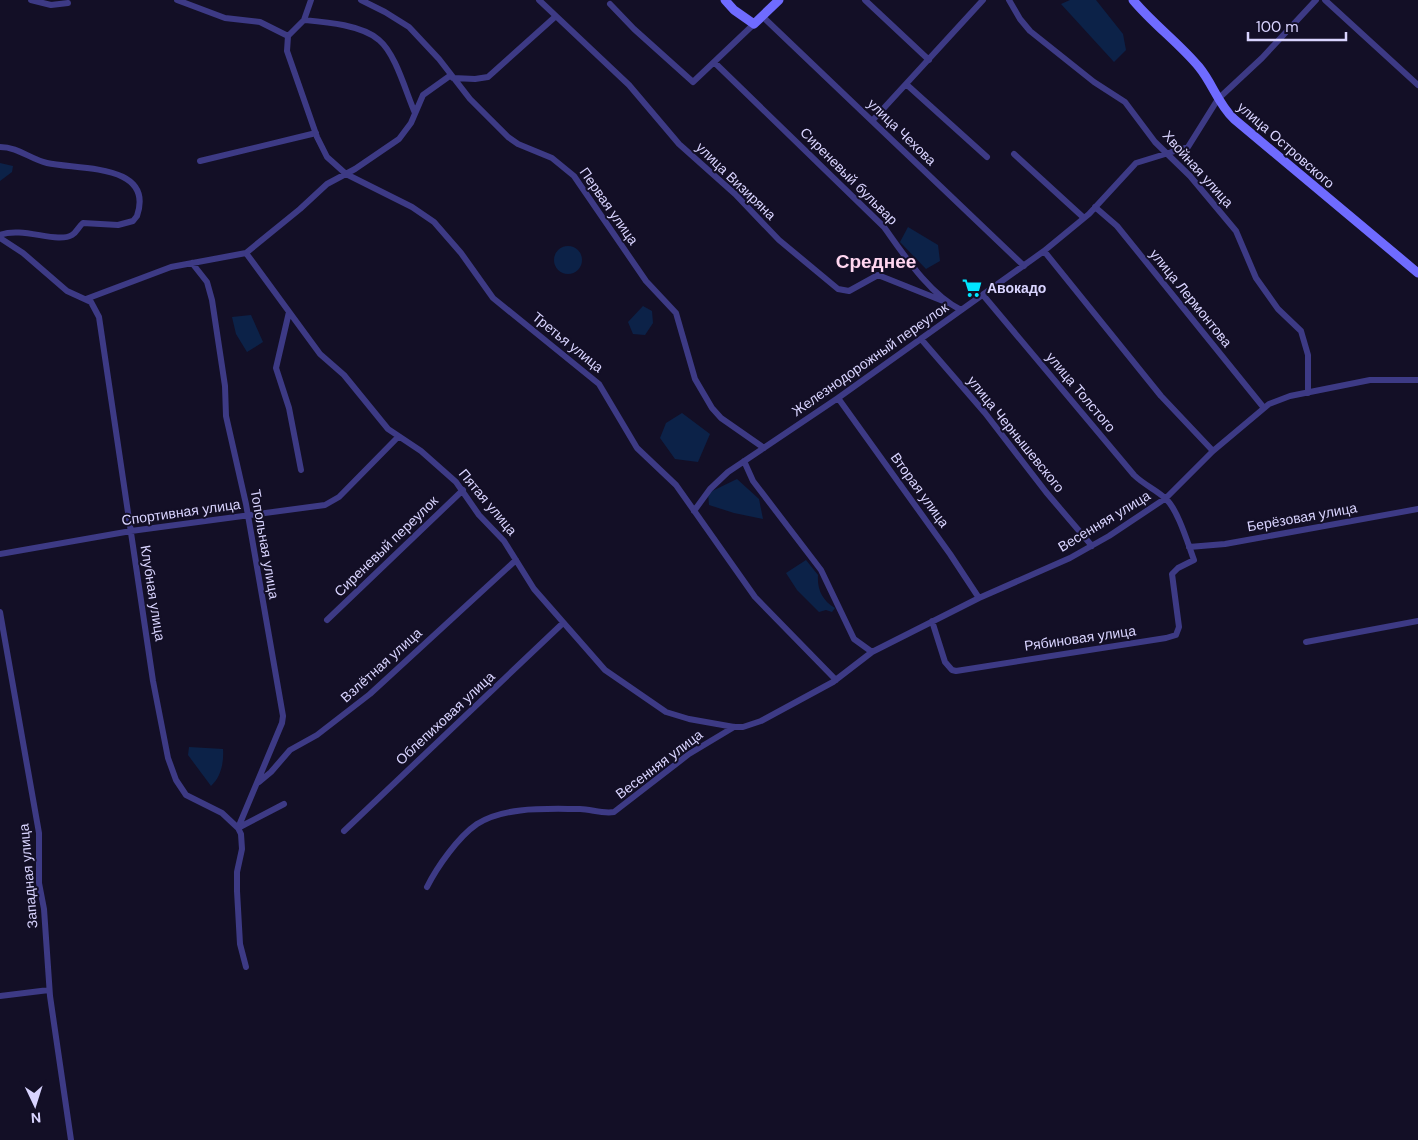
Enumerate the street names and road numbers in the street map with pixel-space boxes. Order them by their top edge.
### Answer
street label: улица Чехова [864,95,940,169]
street label: улица Островского [1234,98,1338,192]
street label: Сиреневый бульвар [796,123,902,229]
street label: Хвойная улица [1159,127,1237,211]
street label: улица Визиряна [692,138,780,224]
street label: Первая улица [576,164,642,248]
street label: улица Лермонтова [1146,245,1236,351]
street label: Железнодорожный переулок [788,297,953,420]
street label: Третья улица [529,308,607,376]
street label: улица Толстого [1042,348,1120,436]
street label: улица Чернышевского [963,372,1069,496]
street label: Вторая улица [887,449,953,531]
street label: Пятая улица [455,465,521,539]
street label: Весенняя улица [1054,486,1154,556]
street label: Топольная улица [246,488,284,600]
street label: Сиреневый переулок [330,491,442,600]
street label: Спортивная улица [120,495,242,529]
street label: Берёзовая улица [1246,498,1359,536]
street label: Клубная улица [137,544,169,642]
street label: Рябиновая улица [1023,621,1137,655]
street label: Взлётная улица [337,624,426,706]
street label: Облепиховая улица [392,667,499,769]
street label: Весенняя улица [612,725,706,803]
street label: Западная улица [14,823,42,929]

